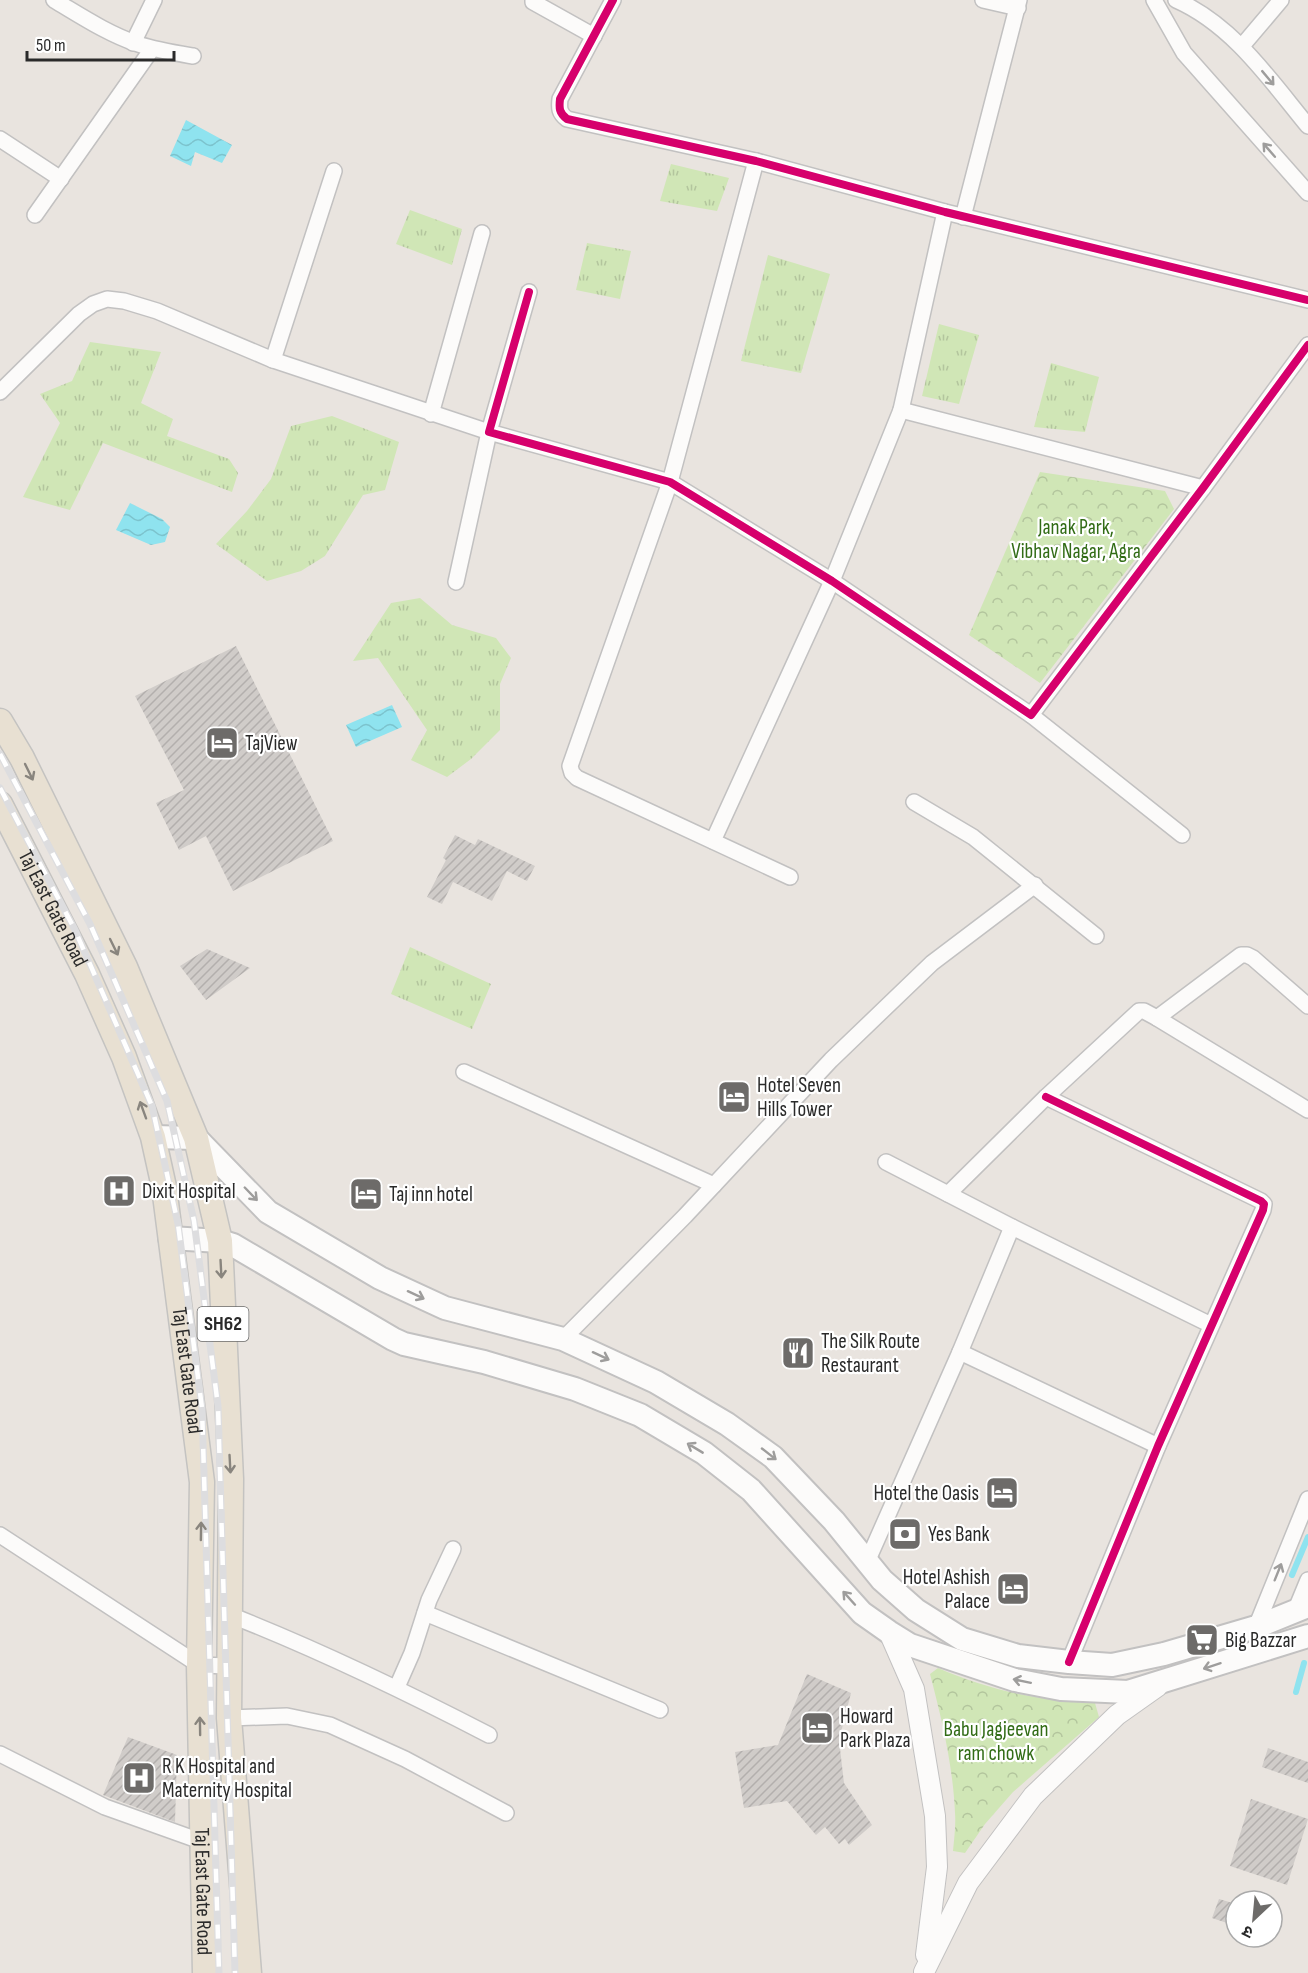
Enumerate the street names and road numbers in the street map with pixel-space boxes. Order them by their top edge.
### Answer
street label: Taj East Gate Road [13,846,93,971]
street label: Taj East Gate Road [167,1305,208,1435]
road number: SH62 [198,1307,248,1341]
street label: Taj East Gate Road [190,1827,217,1955]

